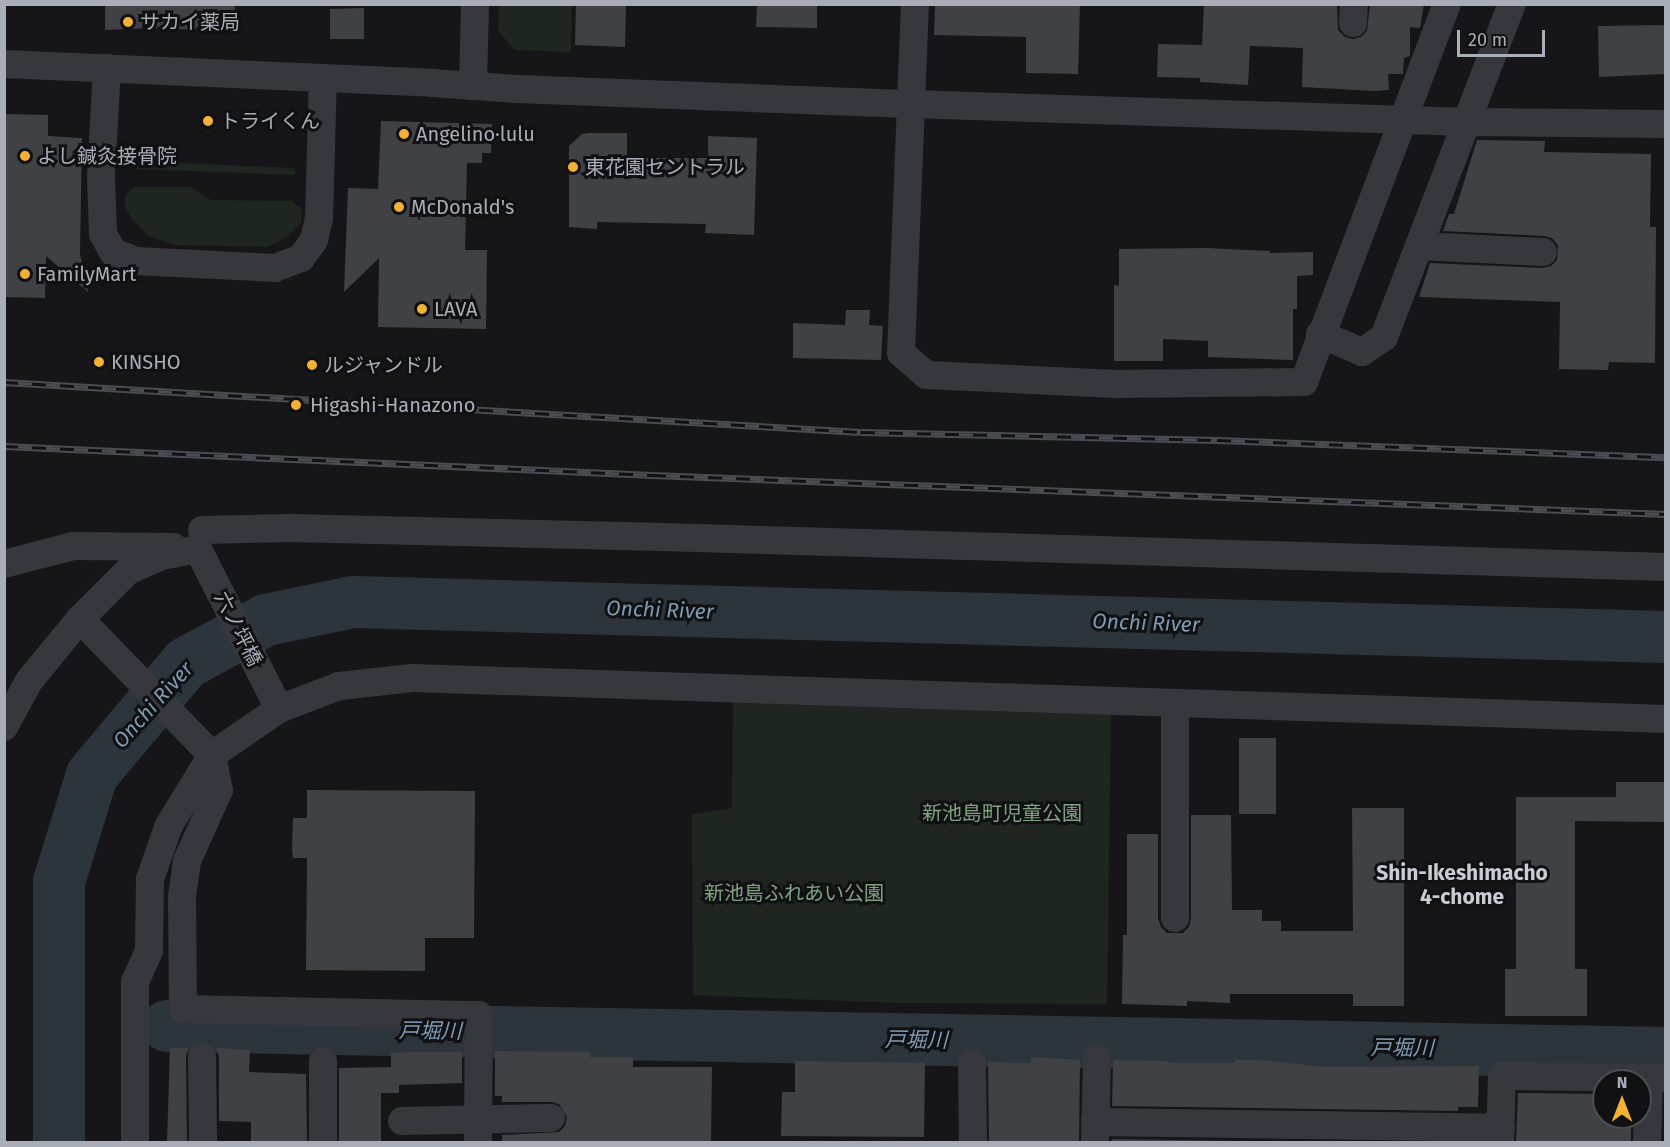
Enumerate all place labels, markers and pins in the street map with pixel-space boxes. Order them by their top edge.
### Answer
place label: サカイ薬局 [140,10,240,34]
marker: サカイ薬局 [121,15,135,29]
place label: トライくん [220,109,320,133]
marker: トライくん [201,114,215,128]
place label: Angelino·lulu [416,122,535,146]
marker: Angelino·lulu [397,127,411,141]
place label: よし鍼灸接骨院 [37,144,177,168]
marker: よし鍼灸接骨院 [18,149,32,163]
place label: 東花園セントラル [585,155,745,179]
marker: 東花園セントラル [566,160,580,174]
place label: McDonald's [411,195,514,219]
marker: McDonald's [392,200,406,214]
place label: FamilyMart [37,262,136,286]
marker: FamilyMart [18,267,32,281]
place label: LAVA [434,297,477,321]
marker: LAVA [415,302,429,316]
place label: KINSHO [111,350,181,374]
place label: ルジャンドル [324,353,444,377]
marker: KINSHO [92,355,106,369]
marker: ルジャンドル [305,358,319,372]
place label: Higashi-Hanazono [310,393,475,417]
marker: Higashi-Hanazono [287,396,305,414]

